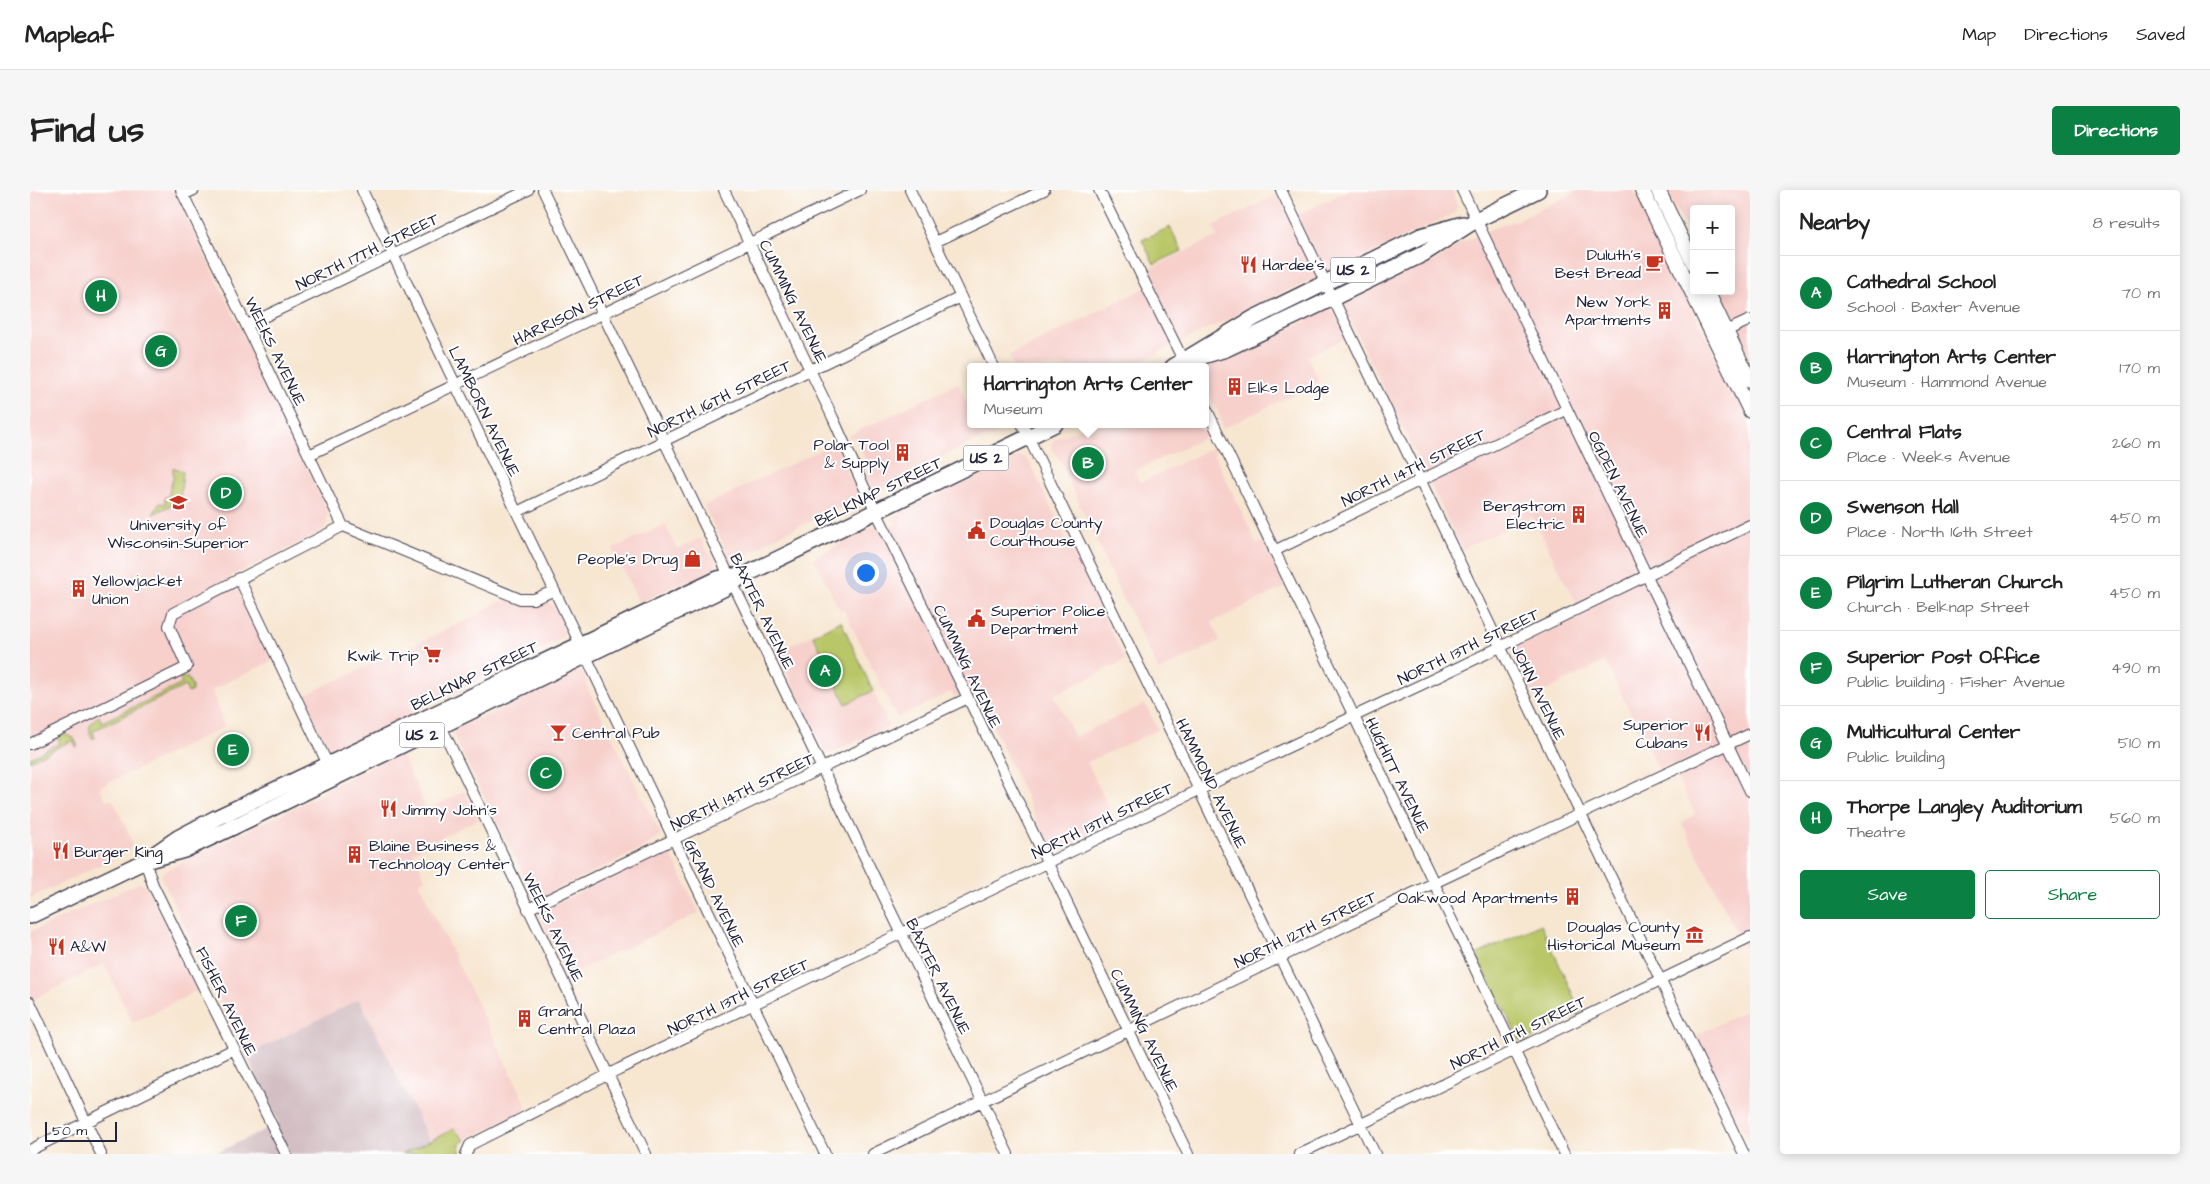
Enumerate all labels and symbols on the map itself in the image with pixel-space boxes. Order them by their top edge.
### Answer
street label: NORTH 17TH STREET [292,208,443,296]
street label: CUMMING AVENUE [754,236,833,367]
place label: Duluth's Best Bread [1555,244,1641,284]
cafe icon: Duluth's Best Bread [1645,253,1665,273]
restaurant icon: Hardee's [1238,254,1258,274]
place label: Hardee's [1262,254,1325,276]
road number: US 2 [1330,258,1376,282]
street label: HARRISON STREET [509,269,648,351]
pin: H [85,277,117,315]
place label: New York Apartments [1565,291,1651,331]
street label: WEEKS AVENUE [239,293,311,410]
building icon: New York Apartments [1655,300,1675,320]
pin: G [145,332,177,370]
street label: LAMBORN AVENUE [443,342,526,481]
street label: NORTH 16TH STREET [644,355,795,443]
building icon: Elks Lodge [1224,377,1244,397]
place label: Elks Lodge [1248,377,1330,400]
street label: NORTH 14TH STREET [1338,423,1489,512]
street label: OGDEN AVENUE [1583,427,1654,542]
place label: Polar Tool & Supply [813,434,889,475]
building icon: Polar Tool & Supply [893,443,913,463]
pin: B [1072,444,1104,482]
road number: US 2 [964,446,1008,470]
street label: BELKNAP STREET [811,452,946,532]
pin: D [210,474,242,512]
school or university icon: University of Wisconsin-Superior [168,493,188,513]
place label: Bergstrom Electric [1483,495,1566,535]
building icon: Bergstrom Electric [1569,504,1589,524]
place label: Douglas County Courthouse [990,512,1103,552]
place label: University of Wisconsin-Superior [107,514,249,554]
public building icon: Douglas County Courthouse [966,521,986,541]
place label: People's Drug [577,548,678,571]
shop icon: People's Drug [682,548,702,568]
street label: BAXTER AVENUE [724,550,800,674]
your location [853,560,879,586]
place label: Yellowjacket Union [92,570,183,610]
building icon: Yellowjacket Union [68,579,88,599]
place label: Superior Police Department [991,600,1106,640]
street label: CUMMING AVENUE [928,601,1007,732]
street label: NORTH 13TH STREET [1394,603,1543,691]
public building icon: Superior Police Department [967,609,987,629]
street label: BELKNAP STREET [407,636,542,716]
street label: JOHN AVENUE [1506,641,1571,744]
place label: Kwik Trip [348,645,419,667]
supermarket icon: Kwik Trip [423,645,443,665]
pin: A [809,652,841,690]
street label: HUGHITT AVENUE [1360,714,1435,838]
place label: Superior Cubans [1623,714,1688,754]
street label: HAMMOND AVENUE [1170,715,1252,853]
road number: US 2 [400,722,444,748]
bar icon: Central Pub [548,722,568,742]
place label: Central Pub [572,722,660,744]
restaurant icon: Superior Cubans [1692,723,1712,743]
pin: E [217,731,249,769]
street label: NORTH 14TH STREET [667,747,818,836]
pin: C [530,754,562,792]
street label: NORTH 13TH STREET [1028,777,1177,865]
restaurant icon: Jimmy John's [378,799,398,819]
place label: Jimmy John's [402,799,497,822]
place label: Blaine Business & Technology Center [369,835,510,876]
street label: GRAND AVENUE [678,836,750,952]
restaurant icon: Burger King [50,841,70,861]
place label: Burger King [74,841,163,864]
building icon: Blaine Business & Technology Center [345,844,365,864]
street label: WEEKS AVENUE [517,869,589,986]
street label: NORTH 12TH STREET [1230,886,1380,974]
place label: Oakwood Apartments [1398,887,1558,909]
building icon: Oakwood Apartments [1562,887,1582,907]
pin: F [225,902,257,940]
street label: BAXTER AVENUE [900,915,976,1039]
place label: Douglas County Historical Museum [1547,916,1681,956]
museum icon: Douglas County Historical Museum [1684,925,1704,945]
restaurant icon: A&W [46,936,66,956]
place label: A&W [70,936,106,958]
street label: FISHER AVENUE [190,943,262,1060]
street label: NORTH 13TH STREET [664,953,813,1041]
street label: CUMMING AVENUE [1105,965,1184,1096]
street label: NORTH 11TH STREET [1447,990,1590,1075]
place label: Grand Central Plaza [538,1000,635,1040]
building icon: Grand Central Plaza [514,1009,534,1029]
scale bar [45,1119,118,1142]

